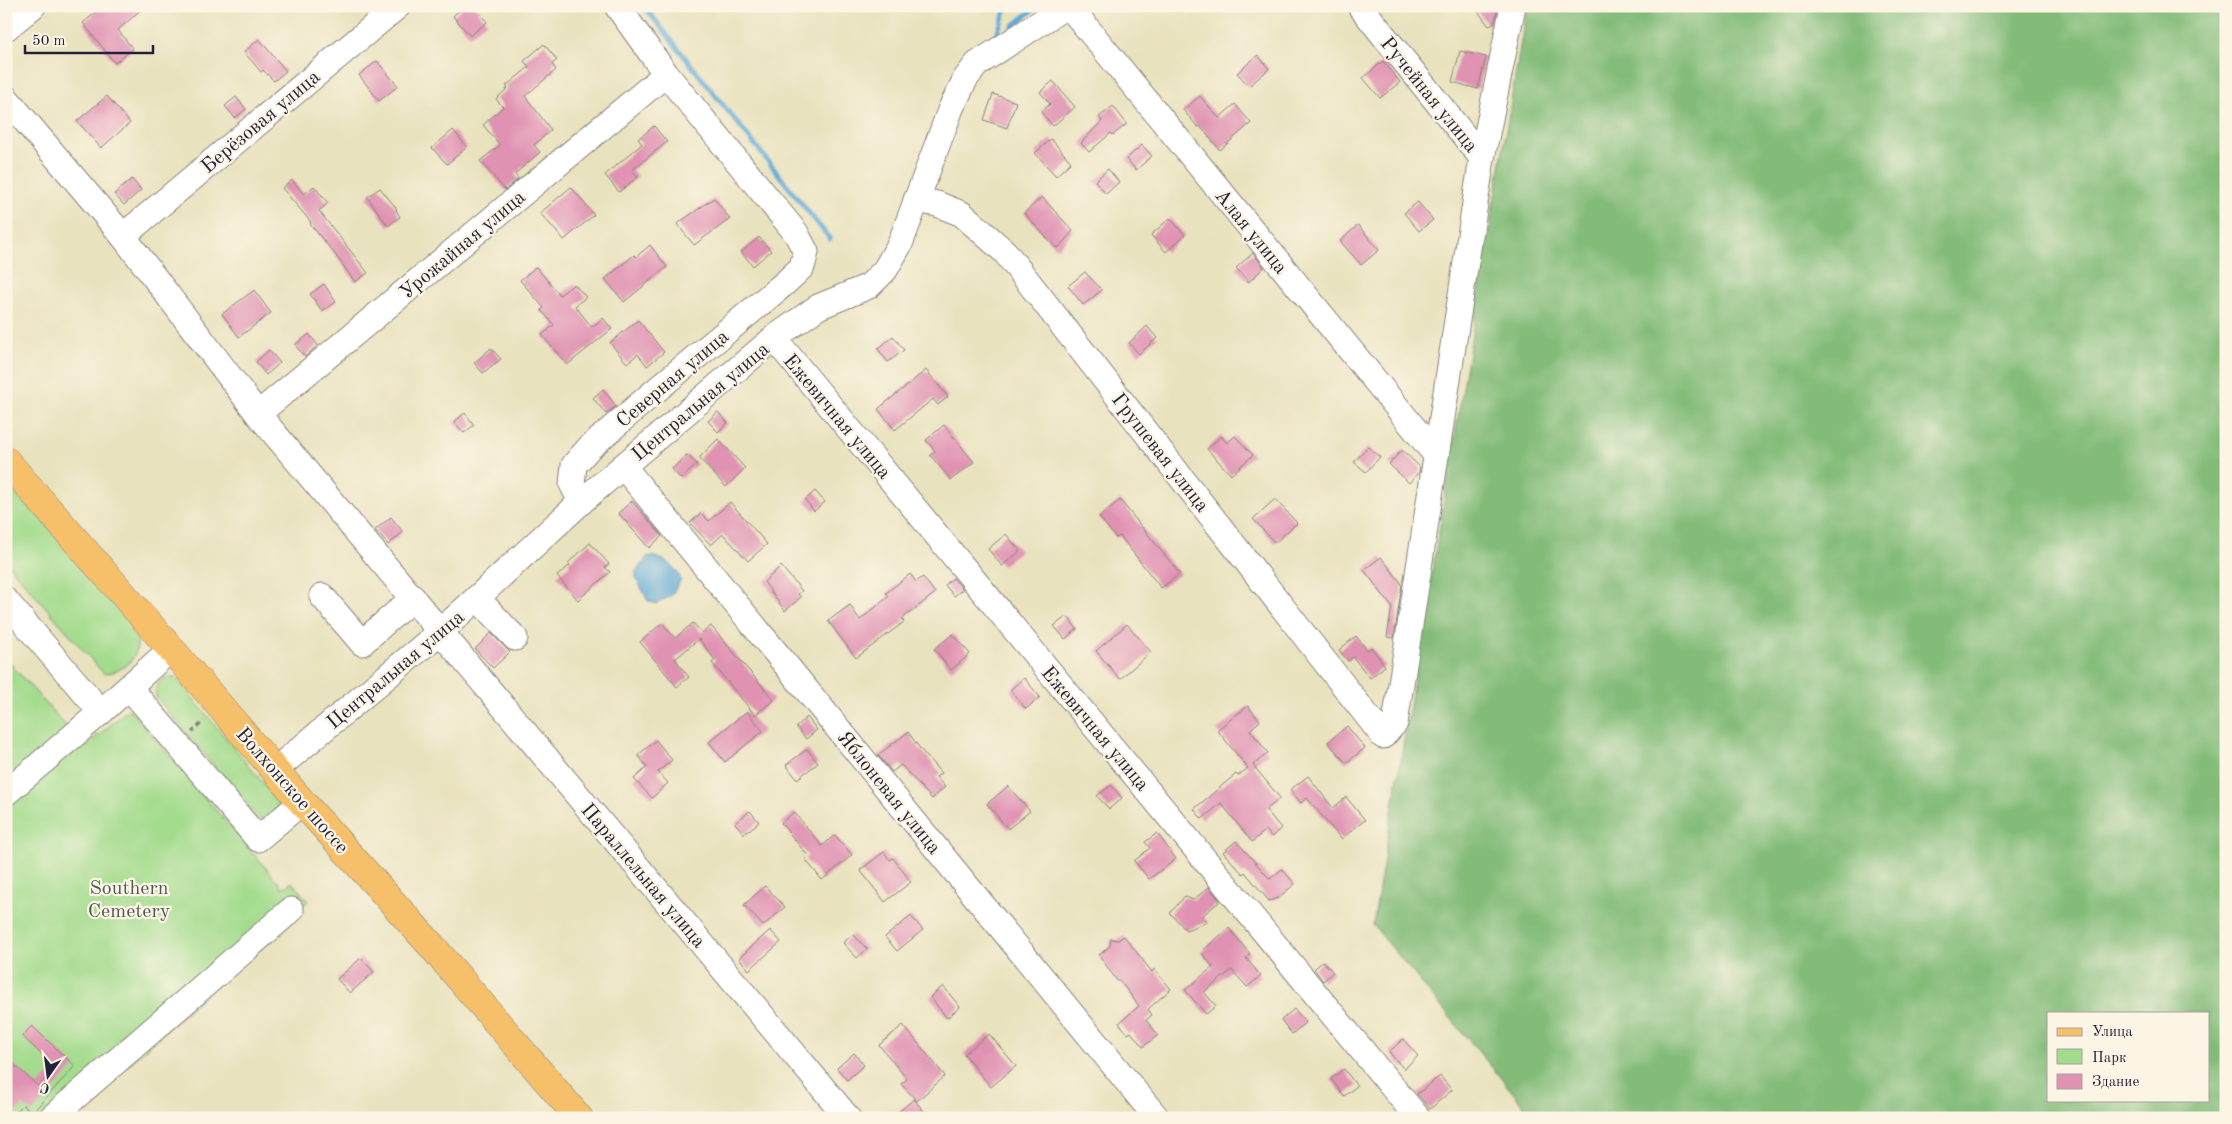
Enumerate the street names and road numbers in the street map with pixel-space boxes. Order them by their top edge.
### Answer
street label: Ручейная улица [1376,34,1481,157]
street label: Берёзовая улица [198,67,325,178]
street label: Алая улица [1210,186,1291,278]
street label: Урожайная улица [397,187,530,304]
street label: Северная улица [613,327,733,432]
street label: Центральная улица [629,339,774,466]
street label: Ежевичная улица [779,351,894,483]
street label: Грушевая улица [1107,390,1212,516]
street label: Центральная улица [324,607,469,734]
street label: Ежевичная улица [1037,663,1152,795]
street label: Волхонское шоссе [231,724,351,858]
street label: Яблоневая улица [833,728,944,859]
street label: Параллельная улица [576,800,709,952]

